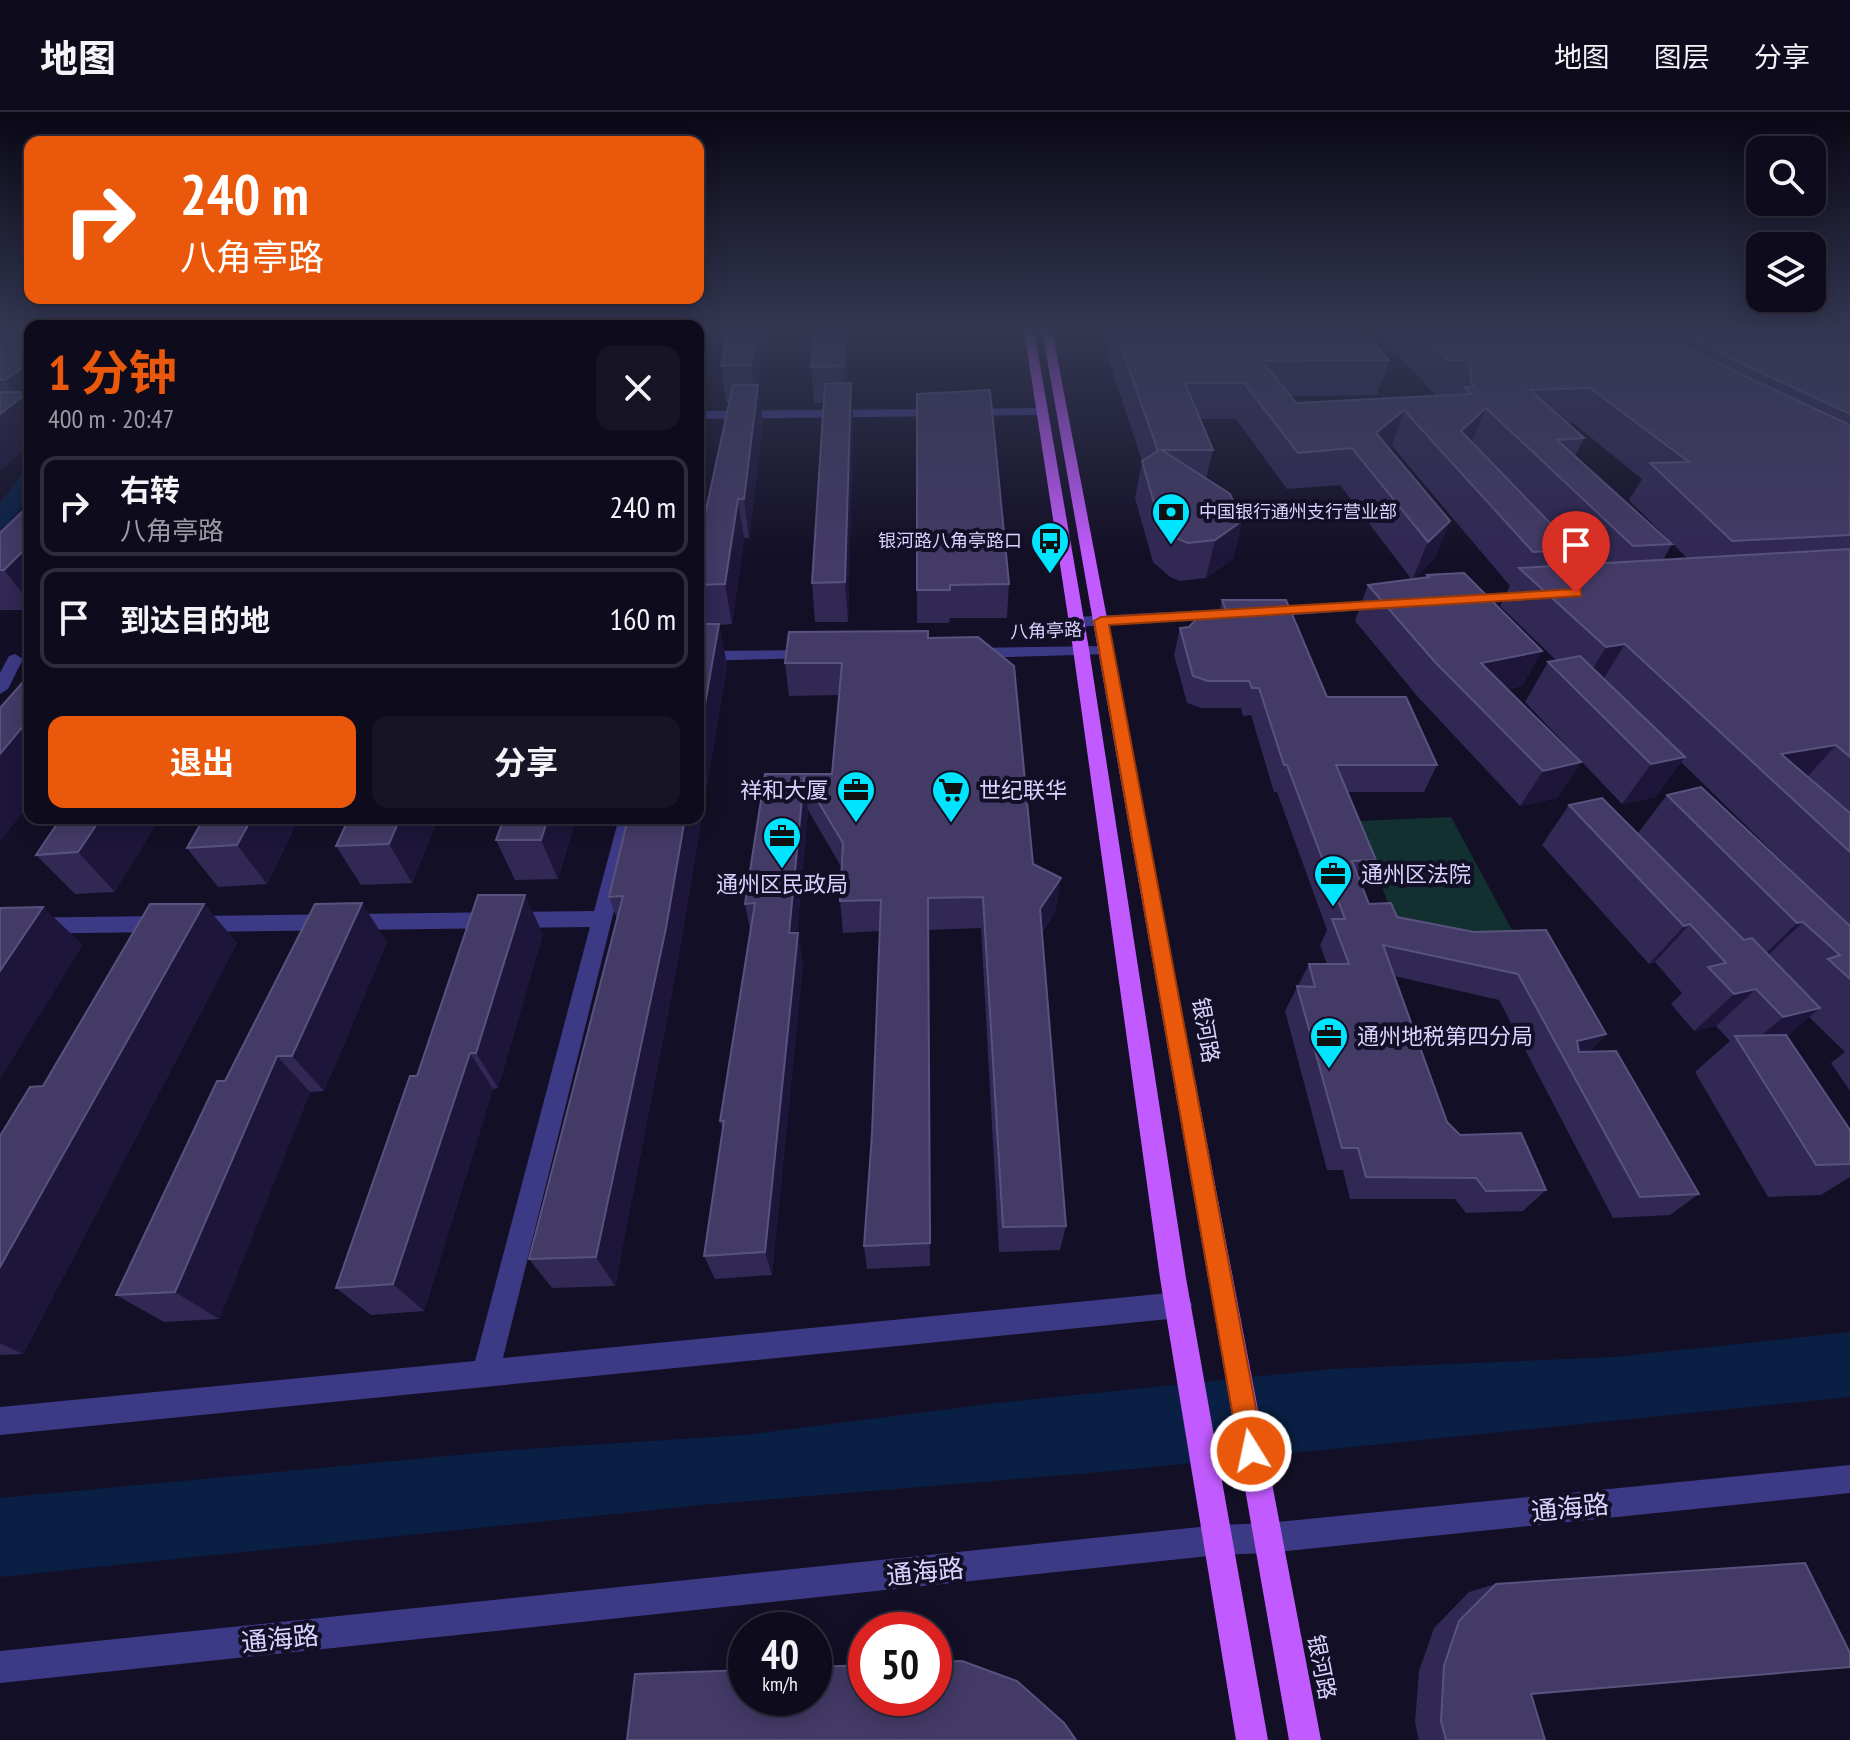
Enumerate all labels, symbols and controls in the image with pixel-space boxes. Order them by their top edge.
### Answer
text: 地图 [40,33,116,82]
text: 地图 [1554,38,1610,75]
text: 图层 [1654,38,1710,75]
text: 分享 [1754,38,1810,75]
map controls [1746,136,1826,312]
button: search [1746,136,1826,216]
text: 240 m [180,158,309,230]
icon: right [48,168,152,272]
button: layers [1746,232,1826,312]
text: 八角亭路 [180,233,324,280]
text: 1 分钟 [48,341,177,403]
button: close [596,346,680,430]
text: 400 m · 20:47 [48,402,174,435]
text: 右转 [120,470,180,509]
icon: right [52,484,96,528]
text: 240 m [610,487,676,526]
bank icon: 中国银行通州支行营业部 [1150,491,1192,546]
place label: 中国银行通州支行营业部 [1199,500,1397,523]
pin [1542,511,1610,593]
text: 八角亭路 [120,514,224,547]
bus stop icon: 银河路八角亭路口 [1029,520,1071,575]
icon: arrive [1554,523,1598,567]
place label: 银河路八角亭路口 [878,529,1022,552]
icon: arrive [52,596,96,640]
text: 160 m [610,599,676,638]
text: 到达目的地 [120,600,270,639]
street label: 八角亭路 [1010,618,1082,643]
button: 退出 [48,716,356,808]
button: 分享 [372,716,680,808]
office icon: 祥和大厦 [835,769,877,824]
supermarket icon: 世纪联华 [930,769,972,824]
place label: 祥和大厦 [740,776,828,804]
place label: 世纪联华 [979,776,1067,804]
office icon: 通州区民政局 [761,815,803,870]
office icon: 通州区法院 [1312,853,1354,908]
place label: 通州区法院 [1361,860,1471,888]
place label: 通州区民政局 [716,870,848,898]
street label: 银河路 [1186,995,1226,1065]
office icon: 通州地税第四分局 [1308,1015,1350,1070]
place label: 通州地税第四分局 [1357,1022,1533,1050]
position arrow [1209,1409,1293,1493]
street label: 通海路 [1529,1487,1610,1528]
street label: 通海路 [884,1551,965,1592]
speed limit sign: 50 [848,1612,952,1716]
street label: 通海路 [239,1618,320,1659]
text: 40 [761,1628,799,1680]
street label: 银河路 [1302,1632,1342,1702]
text: km/h [762,1671,798,1697]

